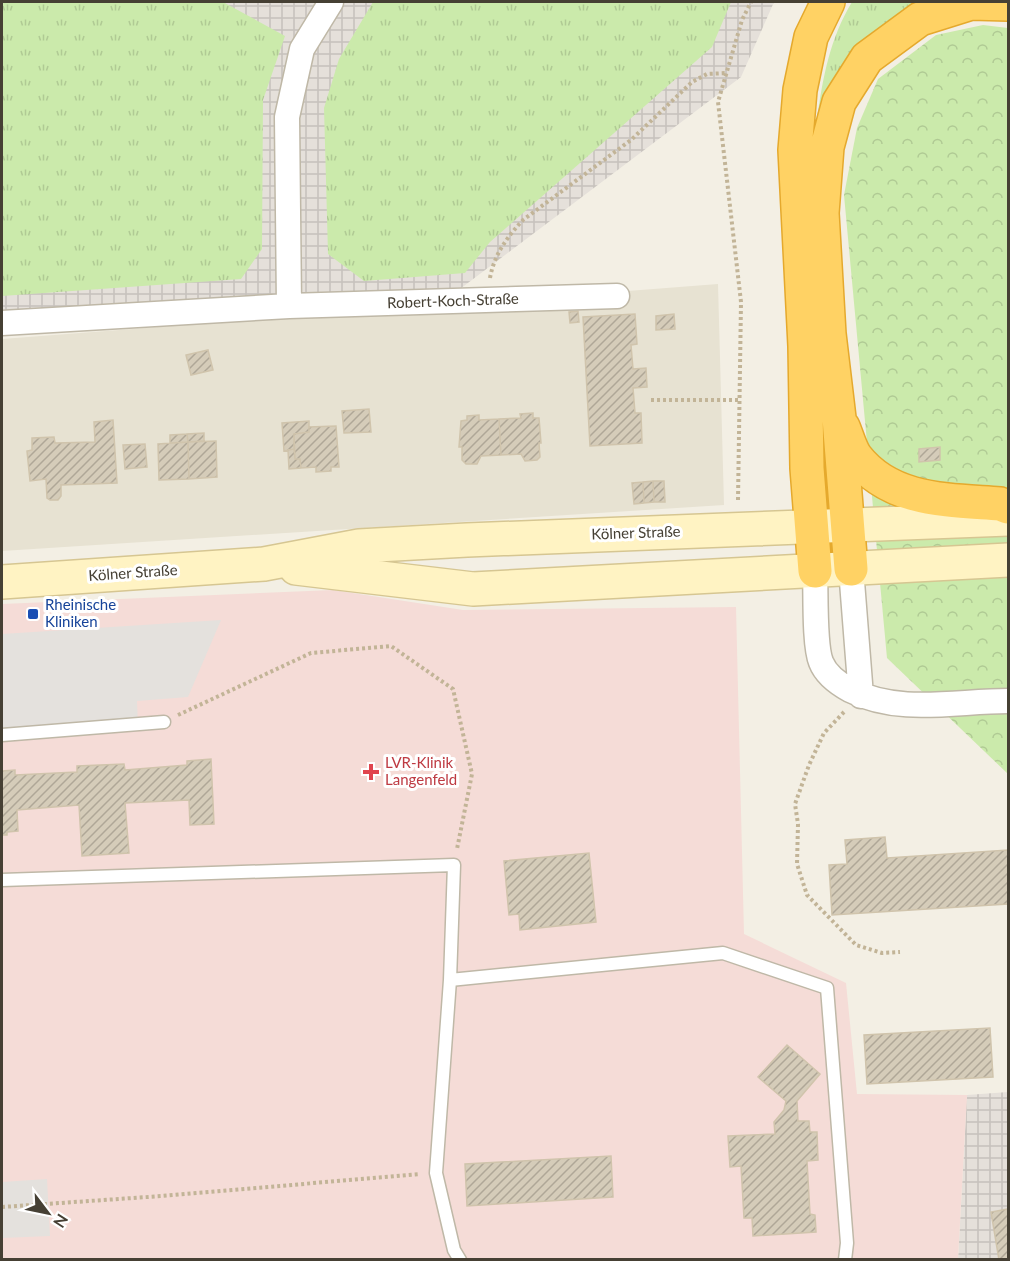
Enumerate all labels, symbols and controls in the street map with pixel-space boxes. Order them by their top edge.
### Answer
street label: Robert-Koch-Straße [387,289,519,311]
street label: Kölner Straße [591,521,681,543]
street label: Kölner Straße [88,560,178,584]
place label: Rheinische Kliniken [45,595,116,630]
marker: Rheinische Kliniken [26,607,40,621]
place label: LVR-Klinik Langenfeld [385,753,457,788]
marker: LVR-Klinik Langenfeld [362,763,380,781]
north arrow [18,1183,78,1243]
text: N [50,1211,72,1231]

